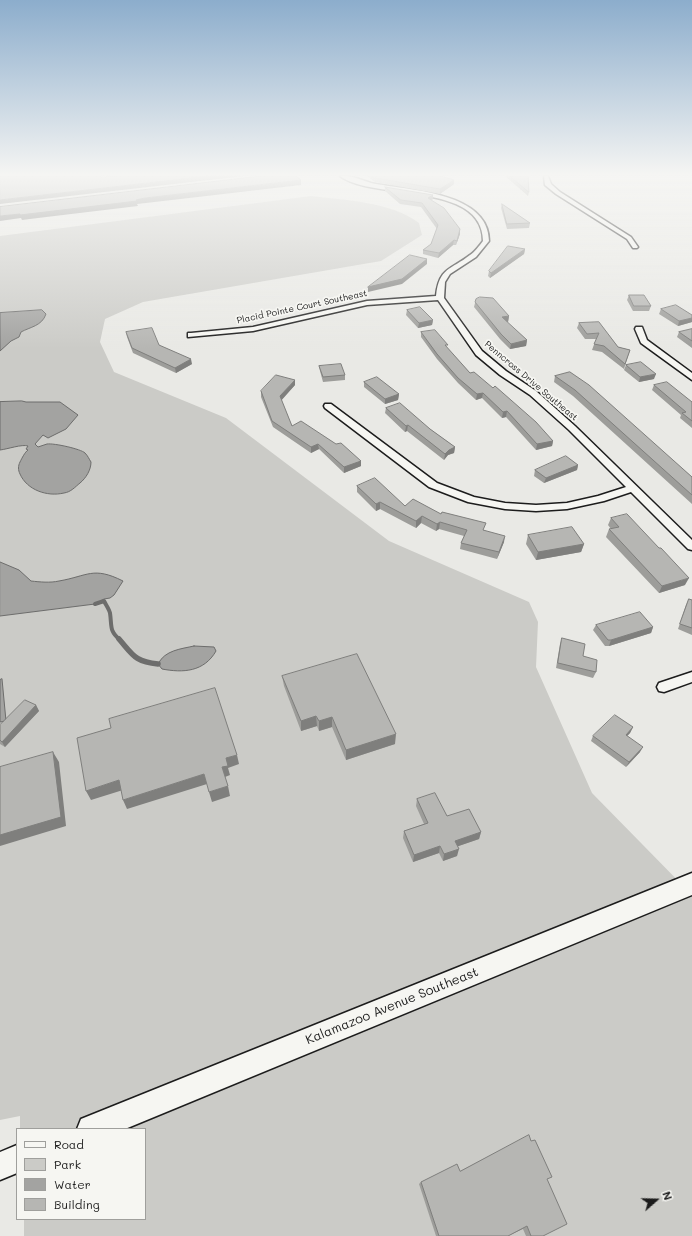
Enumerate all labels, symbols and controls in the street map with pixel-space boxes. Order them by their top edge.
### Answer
street label: Placid Pointe Court Southeast [236,288,368,326]
street label: Penncross Drive Southeast [482,339,580,423]
street label: Kalamazoo Avenue Southeast [303,964,481,1048]
legend [16,1128,146,1220]
text: Road [54,1136,84,1152]
text: Park [54,1156,81,1172]
text: Water [54,1176,91,1192]
north arrow [636,1180,676,1220]
text: N [659,1189,676,1202]
text: Building [54,1196,100,1212]

